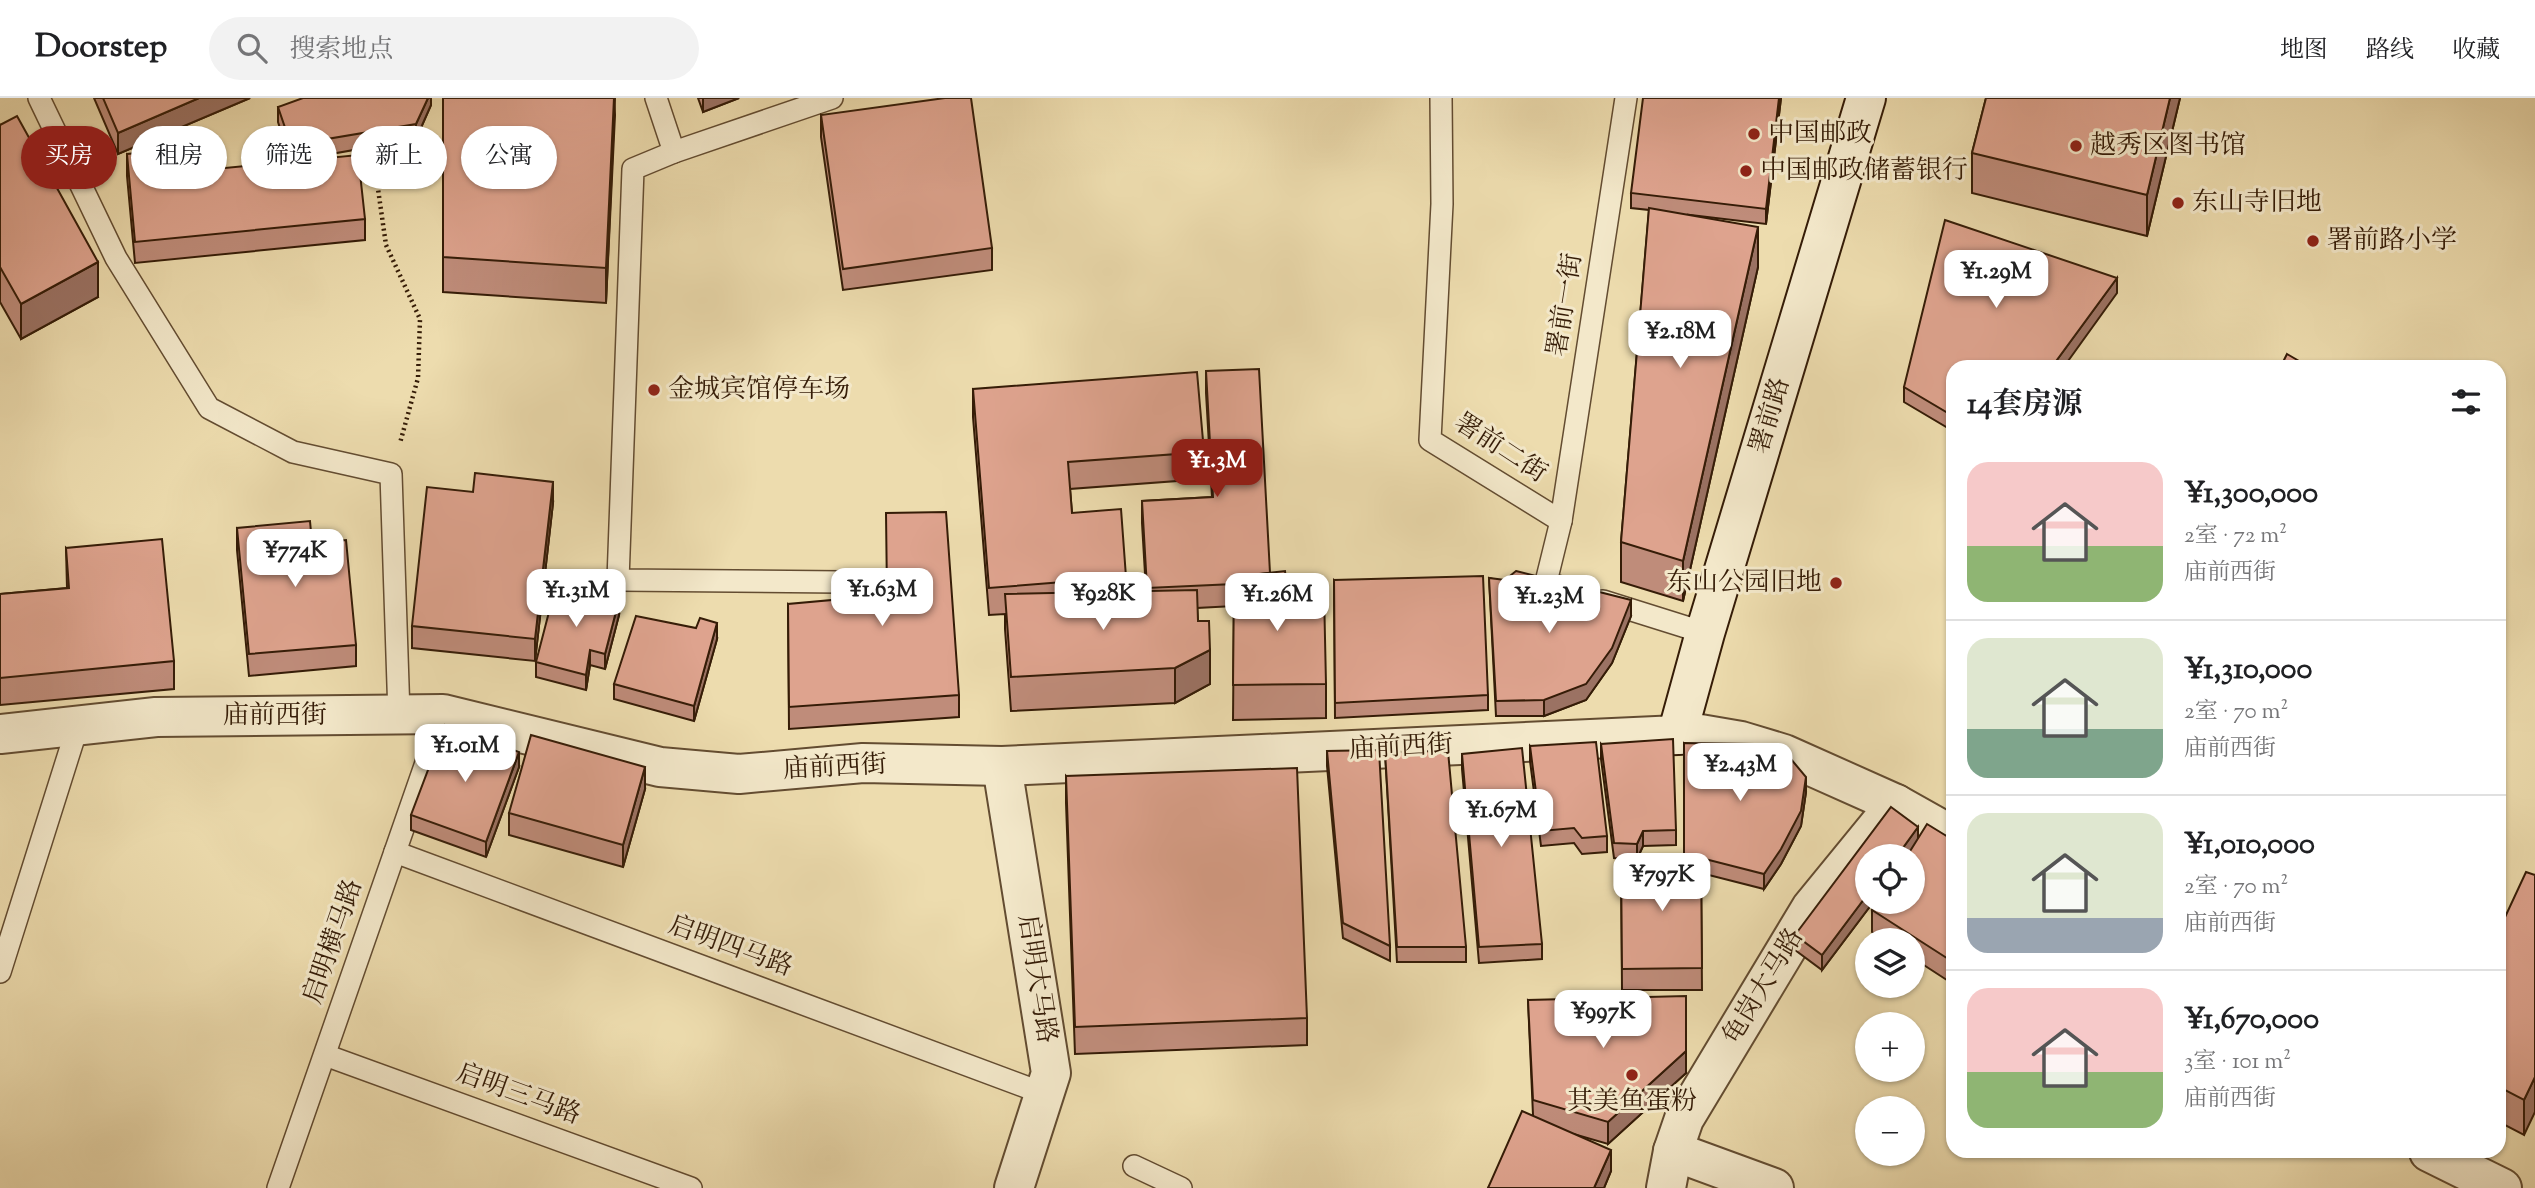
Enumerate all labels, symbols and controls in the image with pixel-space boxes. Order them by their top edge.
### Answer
search box [209,17,699,80]
text: Doorstep [35,24,167,72]
icon: search [233,29,271,67]
text: 搜索地点 [289,32,393,69]
text: 地图 [2280,34,2328,68]
text: 路线 [2366,34,2414,68]
text: 收藏 [2452,34,2500,68]
place label: 中国邮政 [1768,116,1872,153]
chip: 买房 [21,126,117,189]
chip: 租房 [131,126,227,189]
chip: 筛选 [241,126,337,189]
chip: 新上 [351,126,447,189]
chip: 公寓 [461,126,557,189]
marker: 中国邮政 [1746,126,1762,142]
place label: 越秀区图书馆 [2090,128,2246,165]
marker: 越秀区图书馆 [2068,138,2084,154]
place label: 中国邮政储蓄银行 [1760,153,1968,190]
marker: 中国邮政储蓄银行 [1738,163,1754,179]
place label: 东山寺旧地 [2192,185,2322,222]
marker: 东山寺旧地 [2170,195,2186,211]
place label: 署前路小学 [2327,223,2457,260]
marker: 署前路小学 [2305,233,2321,249]
pin: ¥1.29M [1939,250,2053,310]
street label: 署前一街 [1540,251,1592,359]
text: ¥1.29M [1960,256,2032,289]
pin: ¥2.18M [1623,310,1737,370]
text: ¥2.18M [1644,316,1716,349]
place label: 金城宾馆停车场 [668,372,850,409]
street label: 署前路 [1742,373,1800,459]
marker: 金城宾馆停车场 [646,382,662,398]
icon: filters [2447,383,2485,421]
text: 14套房源 [1967,384,2082,427]
street label: 署前二街 [1446,405,1554,493]
pin: ¥1.3M [1168,440,1266,499]
text: ¥1.3M [1188,445,1246,478]
text: ¥1,300,000 [2184,473,2318,516]
icon: home [2023,490,2107,574]
text: 2室 · 72 m² [2184,520,2287,553]
pin: ¥774K [246,530,344,589]
text: ¥774K [263,535,327,568]
text: 庙前西街 [2184,557,2276,590]
place label: 东山公园旧地 [1666,565,1822,602]
pin: ¥1.63M [825,568,939,628]
pin: ¥1.31M [519,570,633,629]
pin: ¥928K [1054,573,1152,632]
text: ¥1.63M [847,574,917,607]
pin: ¥1.26M [1220,574,1334,633]
text: ¥1.31M [543,575,609,608]
pin: ¥1.23M [1492,575,1606,635]
marker: 东山公园旧地 [1828,575,1844,591]
text: ¥928K [1071,578,1135,611]
text: ¥1.26M [1241,579,1313,612]
text: ¥1.23M [1514,581,1584,614]
text: ¥1,310,000 [2184,649,2312,692]
icon: home [2023,666,2107,750]
text: 2室 · 70 m² [2184,696,2288,729]
street label: 庙前西街 [223,698,327,735]
pin: ¥1.01M [408,724,522,784]
street label: 庙前西街 [1348,727,1454,769]
text: ¥1.01M [431,730,499,763]
text: 庙前西街 [2184,733,2276,766]
pin: ¥2.43M [1683,744,1797,803]
street label: 庙前西街 [782,747,888,789]
text: ¥2.43M [1703,749,1777,782]
pin: ¥1.67M [1444,790,1558,849]
text: ¥1.67M [1465,795,1537,828]
text: ¥1,010,000 [2184,824,2315,867]
icon: home [2023,841,2107,925]
map controls [1855,844,1925,1166]
button: locate [1855,844,1925,914]
pin: ¥797K [1613,854,1711,913]
text: ¥797K [1629,859,1695,892]
text: 2室 · 70 m² [2184,871,2288,904]
street label: 启明横马路 [295,875,373,1009]
street label: 启明四马路 [663,907,797,987]
text: 庙前西街 [2184,908,2276,941]
street label: 启明大马路 [1008,912,1064,1046]
street label: 龟岗大马路 [1715,922,1813,1052]
button: layers [1855,928,1925,998]
pin: ¥997K [1554,990,1652,1050]
text: ¥997K [1570,996,1636,1029]
text: ¥1,670,000 [2184,999,2319,1042]
button: + [1855,1012,1925,1082]
icon: home [2023,1016,2107,1100]
text: 3室 · 101 m² [2184,1046,2291,1079]
street label: 启明三马路 [451,1055,585,1135]
marker: 其美鱼蛋粉 [1624,1067,1640,1083]
text: 庙前西街 [2184,1083,2276,1116]
place label: 其美鱼蛋粉 [1567,1084,1697,1121]
button: − [1855,1096,1925,1166]

